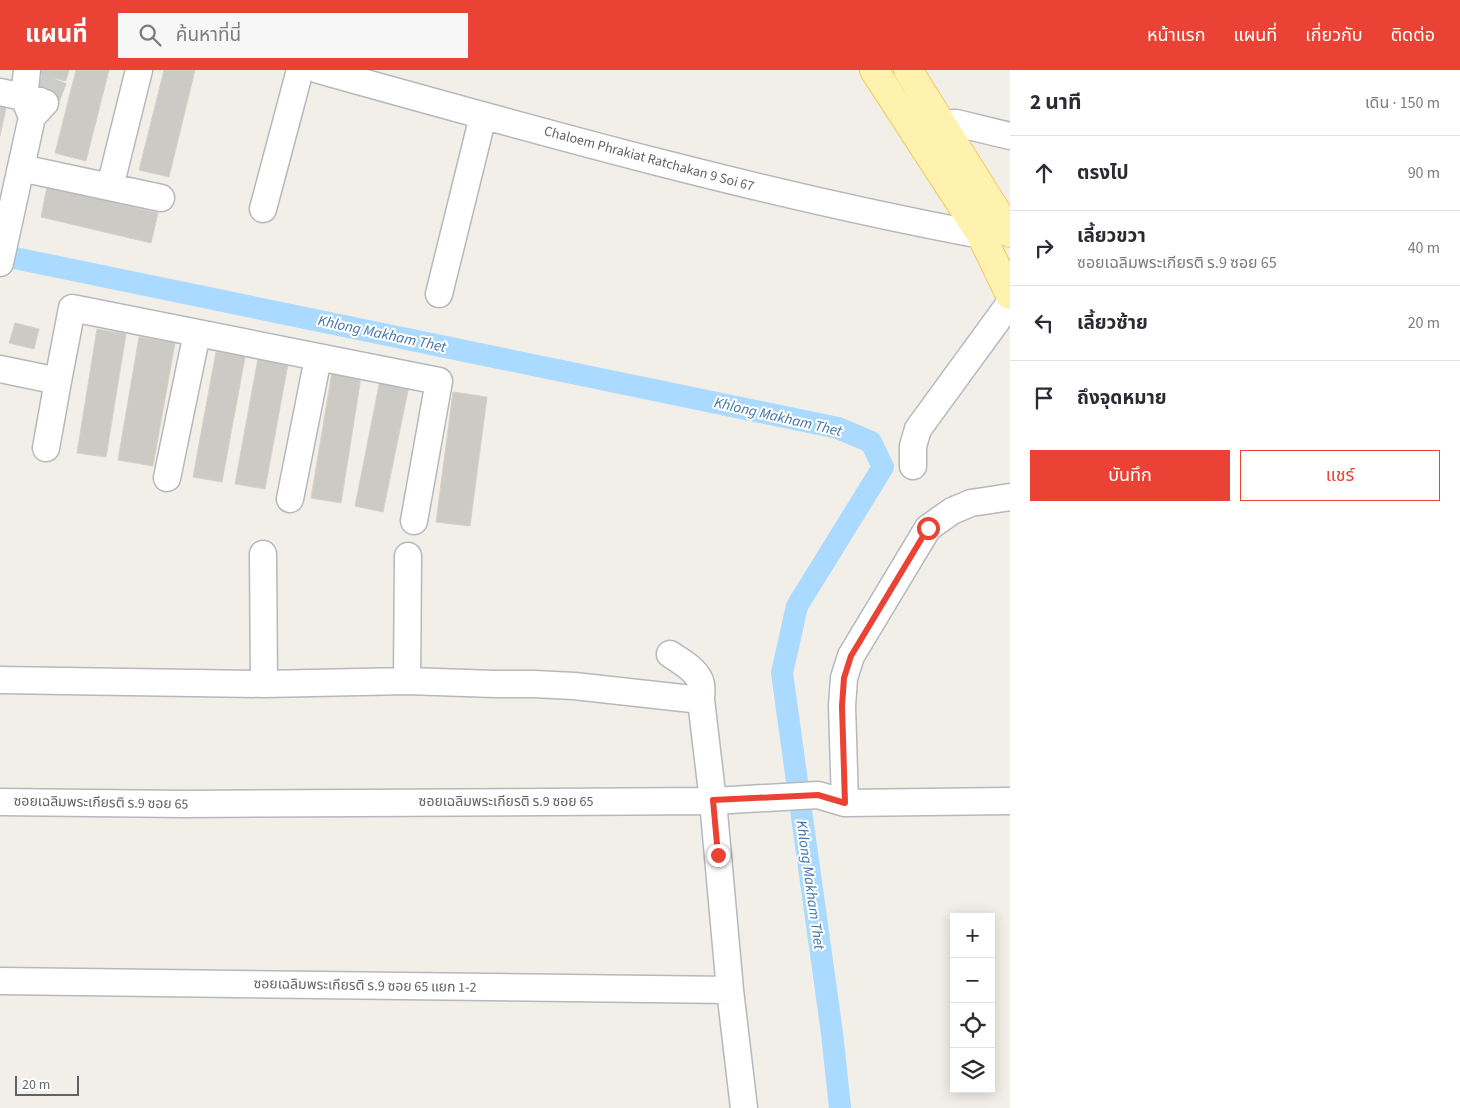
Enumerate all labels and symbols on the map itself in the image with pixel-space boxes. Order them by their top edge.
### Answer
street label: Chaloem Phrakiat Ratchakan 9 Soi 67 [542,121,756,197]
water label: Khlong Makham Thet [316,310,449,358]
water label: Khlong Makham Thet [712,392,845,442]
route start [917,517,940,540]
street label: ซอยเฉลิมพระเกียรติ ร.9 ซอย 65 [13,791,189,815]
street label: ซอยเฉลิมพระเกียรติ ร.9 ซอย 65 [419,792,593,812]
water label: Khlong Makham Thet [791,819,830,952]
route end [707,844,730,867]
street label: ซอยเฉลิมพระเกียรติ ร.9 ซอย 65 แยก 1-2 [253,974,477,998]
scale bar [15,1073,79,1096]

